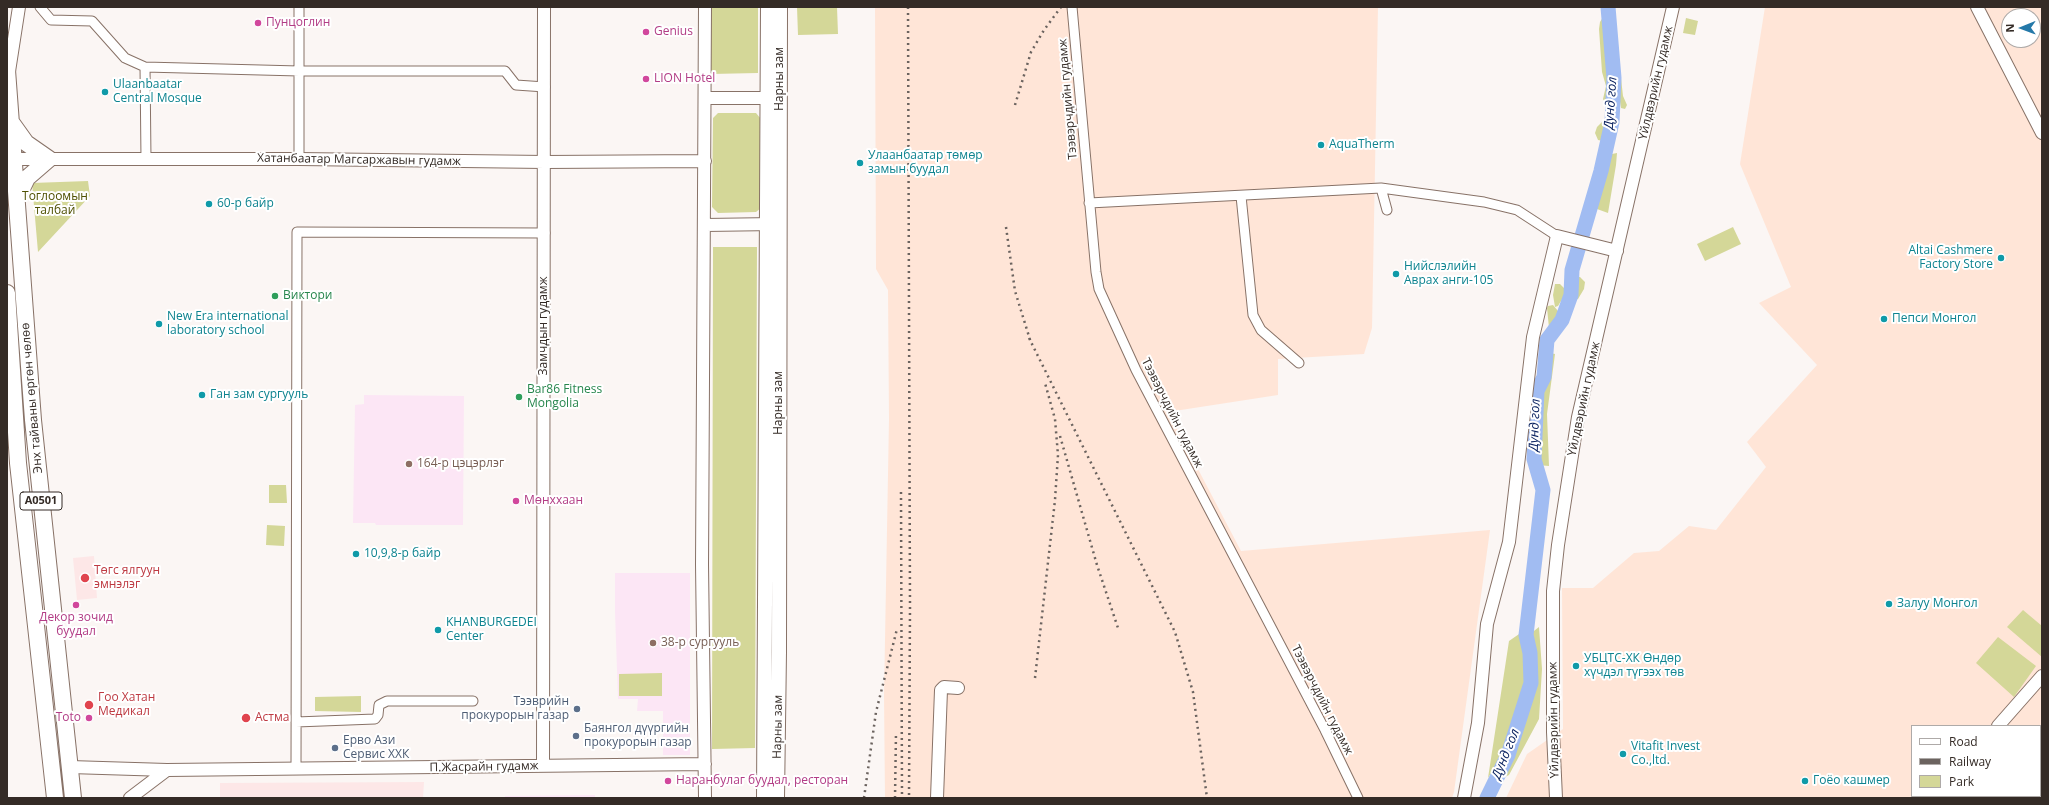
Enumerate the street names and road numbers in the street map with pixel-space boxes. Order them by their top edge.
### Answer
street label: Yйлдвэрийн гудамж [1636,25,1676,141]
street label: Тээвэрчдийн гудамж [1056,38,1080,160]
street label: Нарны зам [773,47,787,111]
street label: Хатанбаатар Магсаржавын гудамж [257,151,461,169]
street label: Замчдын гудамж [537,277,551,375]
street label: Энх тайваны өргөн чөлөө [18,322,46,474]
street label: Yйлдвэрийн гудамж [1565,340,1603,458]
street label: Тээвэрчдийн гудамж [1138,356,1206,470]
street label: Нарны зам [772,371,786,435]
road number: A0501 [20,492,62,510]
street label: Тээвэрчдийн гудамж [1288,643,1356,757]
street label: Yйлдвэрийн гудамж [1546,662,1562,778]
street label: Нарны зам [770,695,786,759]
street label: П.Жасрайн гудамж [429,759,539,775]

